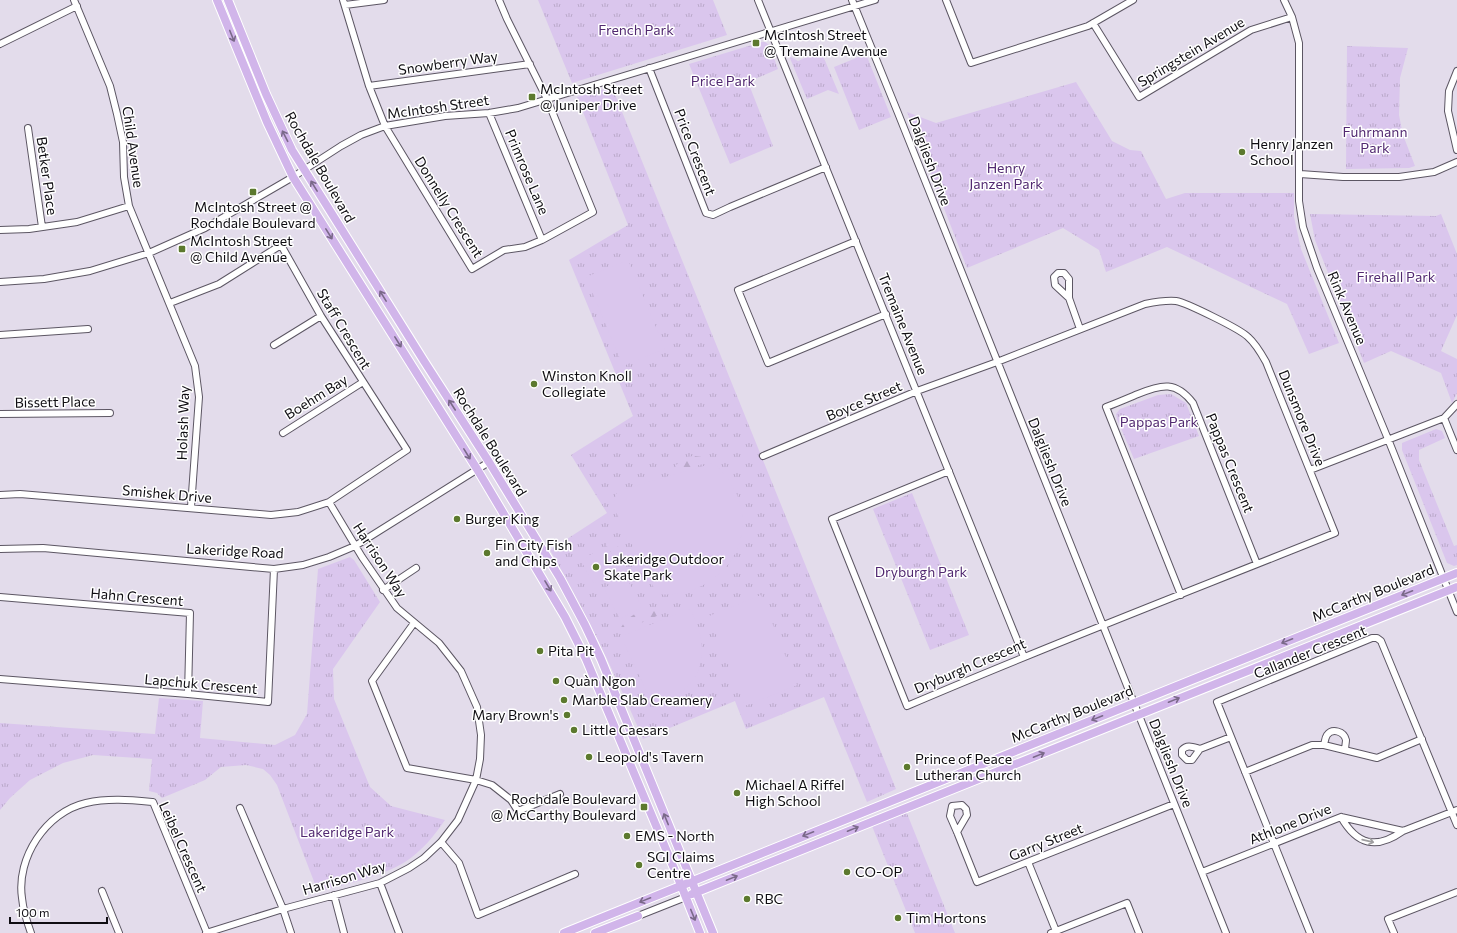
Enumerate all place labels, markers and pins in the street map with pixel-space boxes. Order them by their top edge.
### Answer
place label: McIntosh Street @ Tremaine Avenue [764,26,887,59]
marker: McIntosh Street @ Tremaine Avenue [751,38,761,48]
place label: McIntosh Street @ Juniper Drive [540,80,643,113]
marker: McIntosh Street @ Juniper Drive [527,92,537,102]
place label: Henry Janzen School [1250,135,1333,168]
marker: Henry Janzen School [1237,147,1247,157]
marker: McIntosh Street @ Rochdale Boulevard [248,187,258,197]
place label: McIntosh Street @ Rochdale Boulevard [190,198,316,231]
place label: McIntosh Street @ Child Avenue [190,232,293,265]
marker: McIntosh Street @ Child Avenue [177,244,187,254]
place label: Winston Knoll Collegiate [542,367,632,400]
marker: Winston Knoll Collegiate [529,379,539,389]
place label: Burger King [465,510,540,527]
marker: Burger King [452,514,462,524]
place label: Fin City Fish and Chips [495,536,572,569]
marker: Fin City Fish and Chips [482,548,492,558]
place label: Lakeridge Outdoor Skate Park [604,550,724,583]
marker: Lakeridge Outdoor Skate Park [591,562,601,572]
place label: Pita Pit [548,642,595,659]
marker: Pita Pit [535,646,545,656]
place label: Quàn Ngon [564,672,636,689]
marker: Quàn Ngon [551,676,561,686]
place label: Marble Slab Creamery [572,691,712,708]
marker: Marble Slab Creamery [559,695,569,705]
place label: Mary Brown's [472,706,559,723]
marker: Mary Brown's [562,710,572,720]
place label: Little Caesars [582,721,668,738]
marker: Little Caesars [569,725,579,735]
place label: Leopold's Tavern [597,748,704,765]
place label: Prince of Peace Lutheran Church [915,750,1021,783]
marker: Leopold's Tavern [584,752,594,762]
marker: Prince of Peace Lutheran Church [902,762,912,772]
place label: Michael A Riffel High School [745,776,845,809]
marker: Michael A Riffel High School [732,788,742,798]
place label: Rochdale Boulevard @ McCarthy Boulevard [491,790,636,823]
marker: Rochdale Boulevard @ McCarthy Boulevard [639,802,649,812]
place label: EMS - North [635,827,714,844]
marker: EMS - North [622,831,632,841]
place label: SGI Claims Centre [647,848,715,881]
marker: SGI Claims Centre [634,860,644,870]
place label: CO-OP [855,863,902,880]
marker: CO-OP [842,867,852,877]
place label: RBC [755,890,783,907]
marker: RBC [742,894,752,904]
place label: Tim Hortons [906,909,986,926]
marker: Tim Hortons [893,913,903,923]

